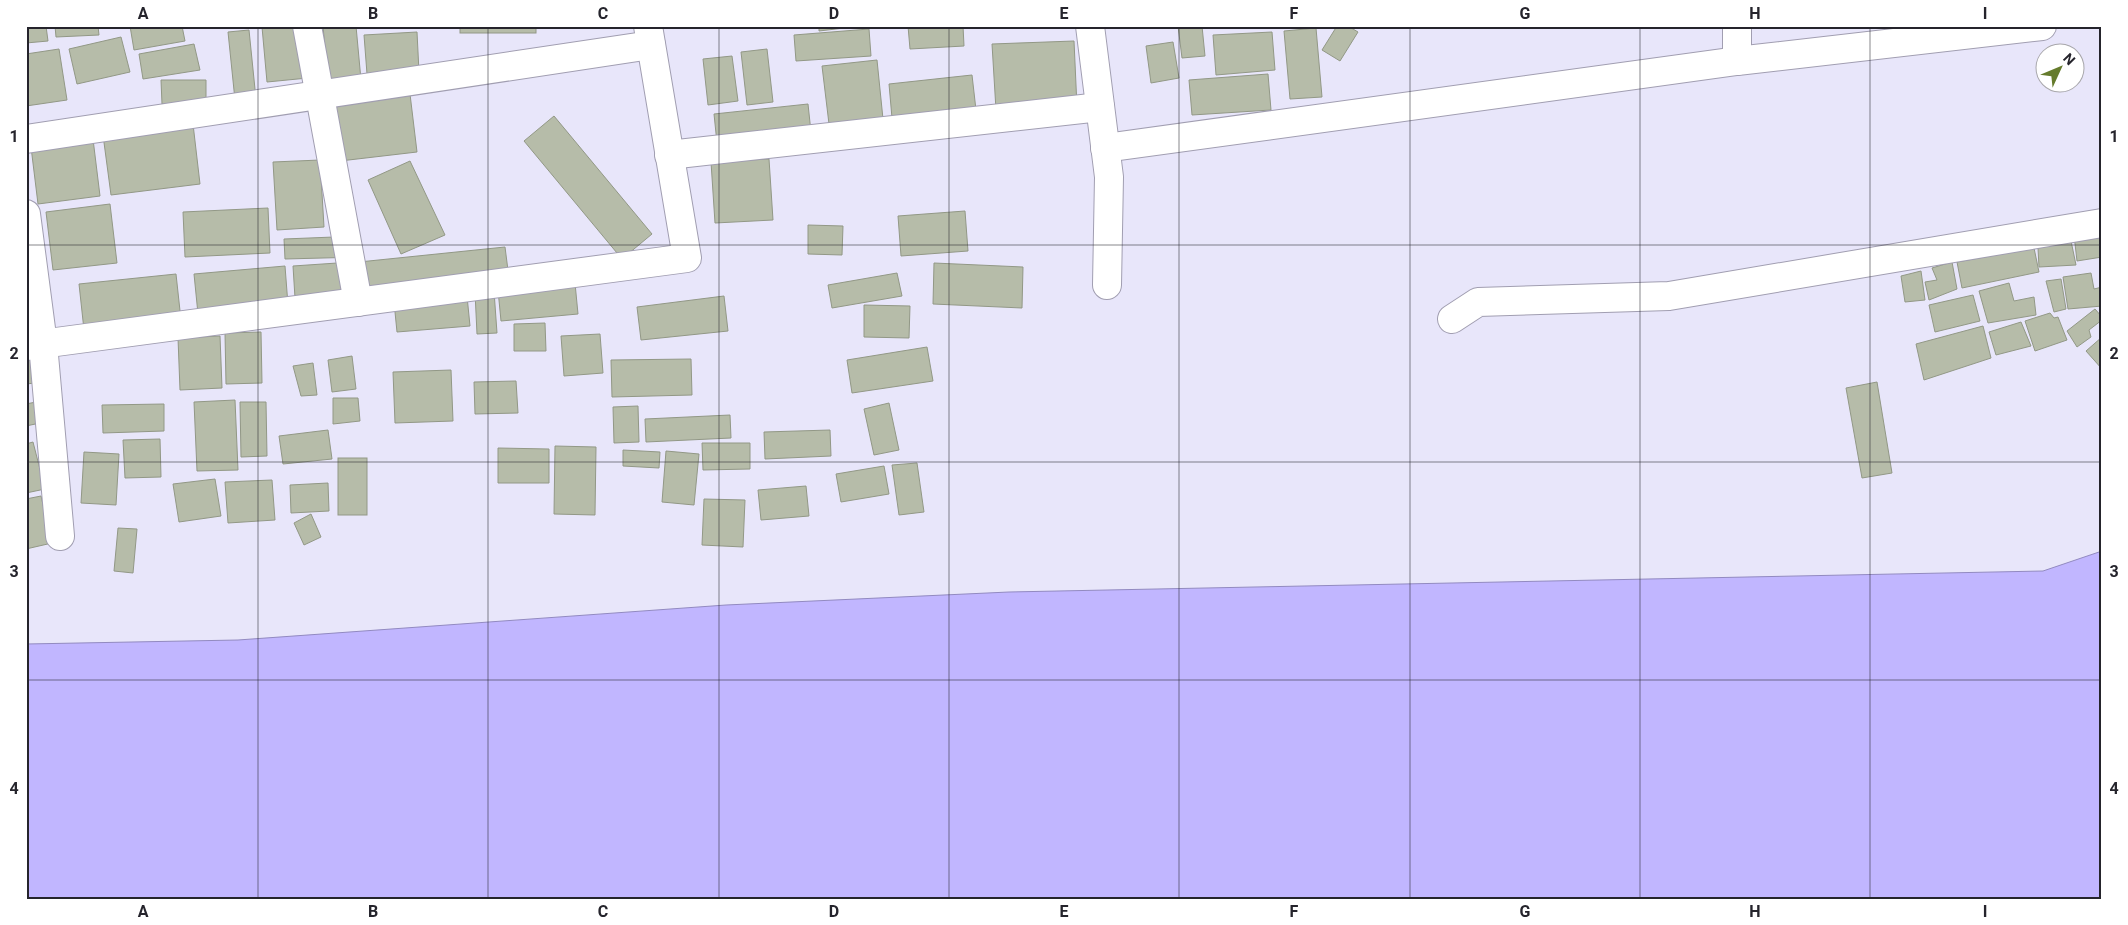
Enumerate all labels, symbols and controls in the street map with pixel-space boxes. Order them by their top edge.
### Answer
text: A [138,4,149,23]
text: B [368,4,378,23]
text: C [598,4,608,23]
text: D [829,4,839,23]
text: E [1060,4,1069,23]
text: F [1290,4,1299,23]
text: G [1520,4,1531,23]
text: H [1749,4,1761,23]
text: I [1983,4,1987,23]
north arrow [2036,42,2086,92]
text: N [2060,50,2079,68]
text: 1 [9,127,19,146]
text: 1 [2109,127,2119,146]
text: 2 [9,344,19,363]
text: 2 [2109,344,2119,363]
text: 3 [9,562,19,581]
text: 3 [2109,562,2119,581]
text: 4 [9,779,19,798]
text: 4 [2109,779,2119,798]
text: A [138,902,149,921]
text: B [368,902,378,921]
text: C [598,902,608,921]
text: D [829,902,839,921]
text: E [1060,902,1069,921]
text: F [1290,902,1299,921]
text: G [1520,902,1531,921]
text: H [1749,902,1761,921]
text: I [1983,902,1987,921]

